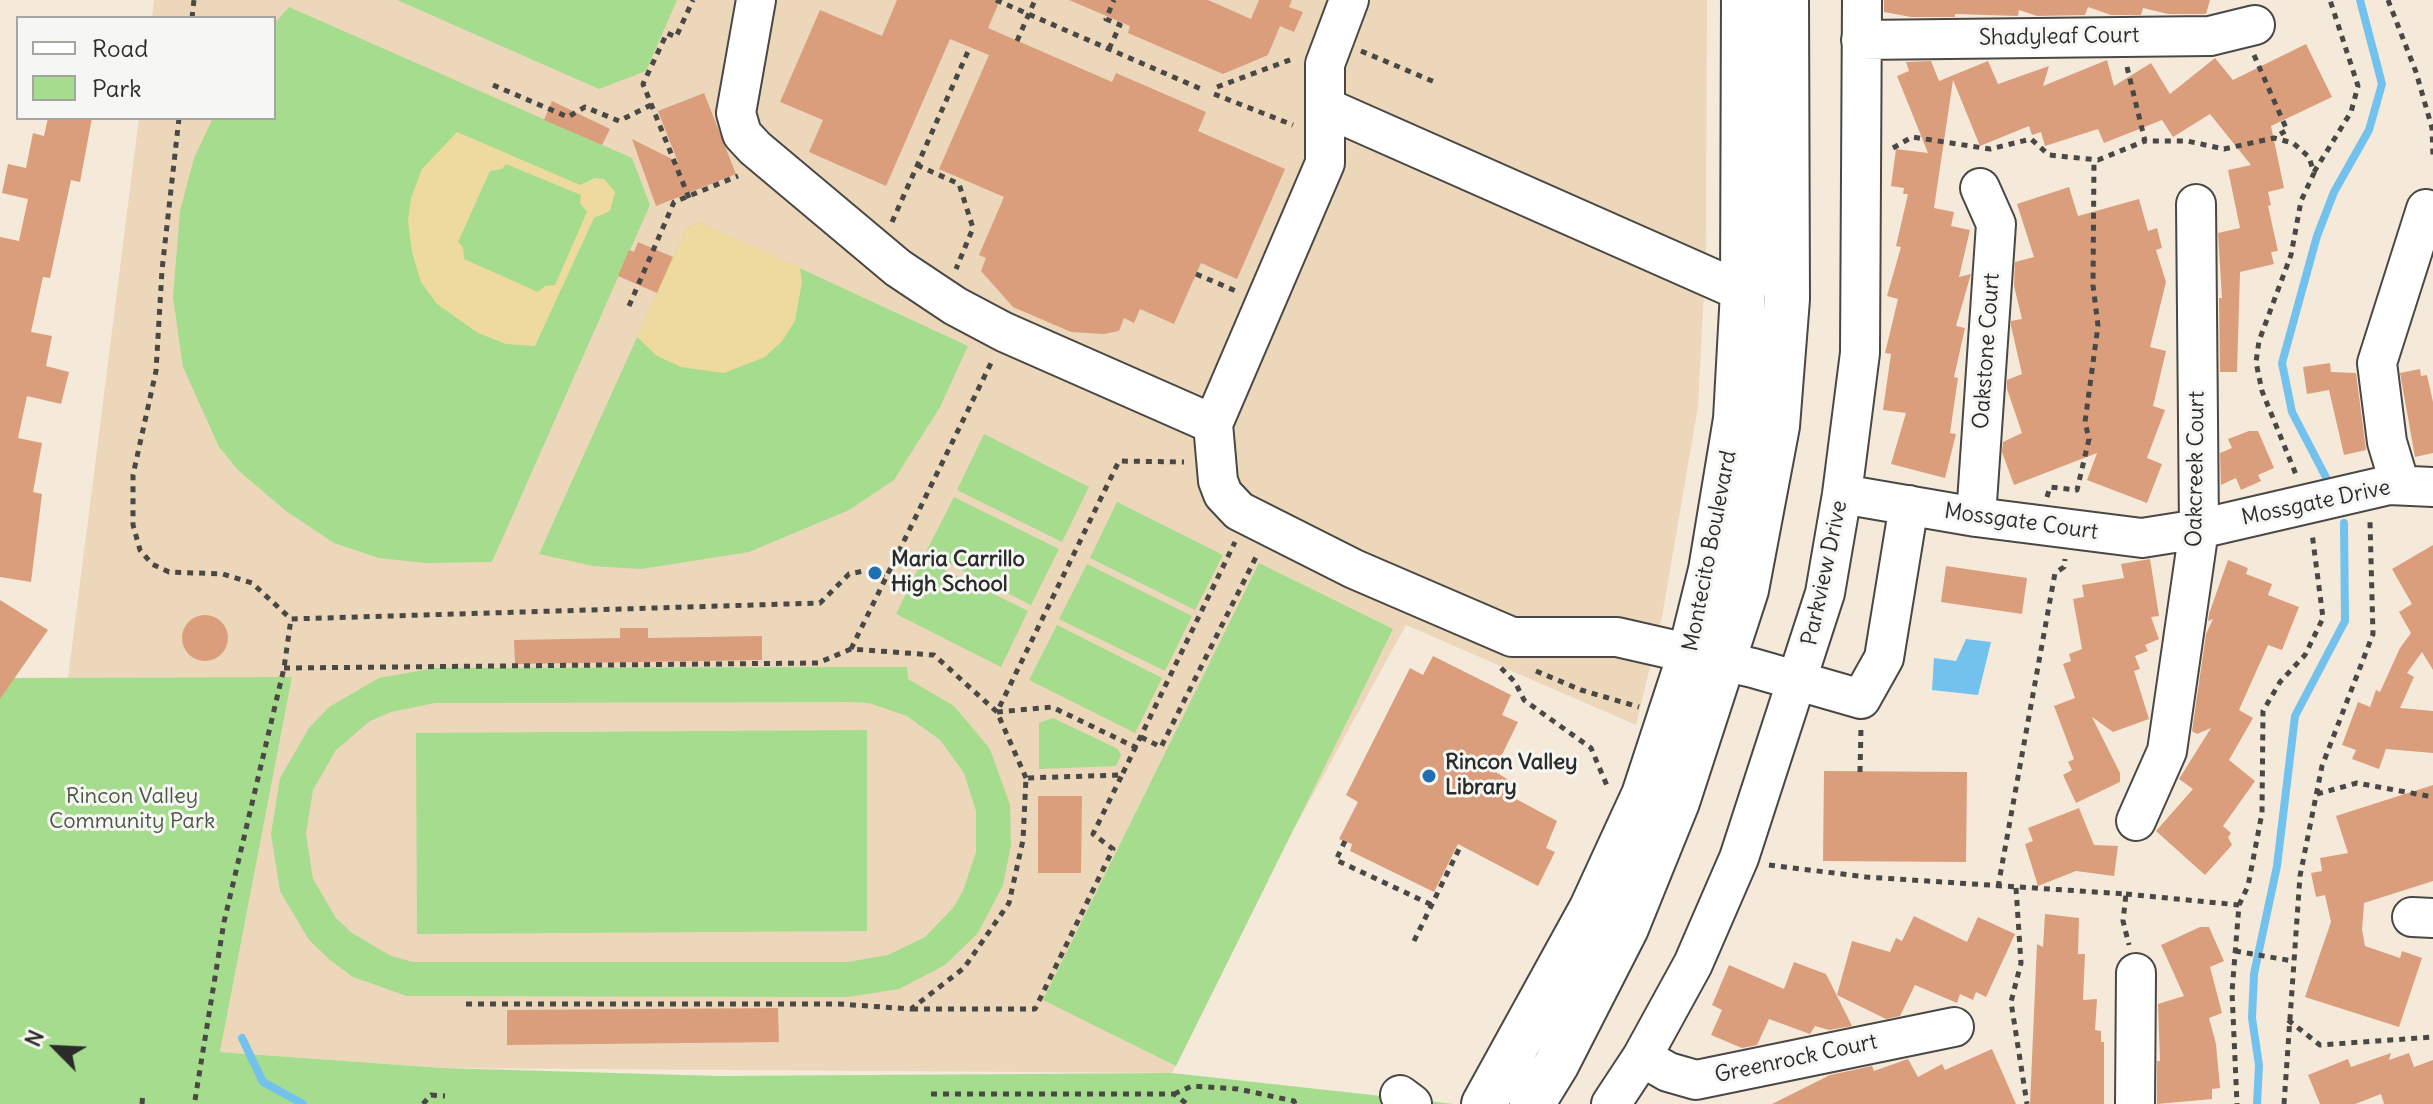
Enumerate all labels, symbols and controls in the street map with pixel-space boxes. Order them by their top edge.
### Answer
legend [16,16,276,120]
street label: Shadyleaf Court [1979,22,2139,52]
text: Road [92,33,148,63]
text: Park [92,73,142,103]
street label: Oakstone Court [1968,272,2006,430]
street label: Oakcreek Court [2181,391,2211,547]
street label: Montecito Boulevard [1678,448,1742,654]
street label: Mossgate Drive [2239,474,2393,532]
street label: Parkview Drive [1797,498,1853,648]
street label: Mossgate Court [1942,498,2100,546]
place label: Maria Carrillo High School [891,547,1025,598]
marker: Maria Carrillo High School [866,564,884,582]
place label: Rincon Valley Library [1445,750,1578,802]
marker: Rincon Valley Library [1420,767,1438,785]
park label: Rincon Valley Community Park [49,784,215,836]
north arrow [16,1008,96,1088]
text: N [18,1026,50,1051]
street label: Greenrock Court [1712,1029,1880,1089]

